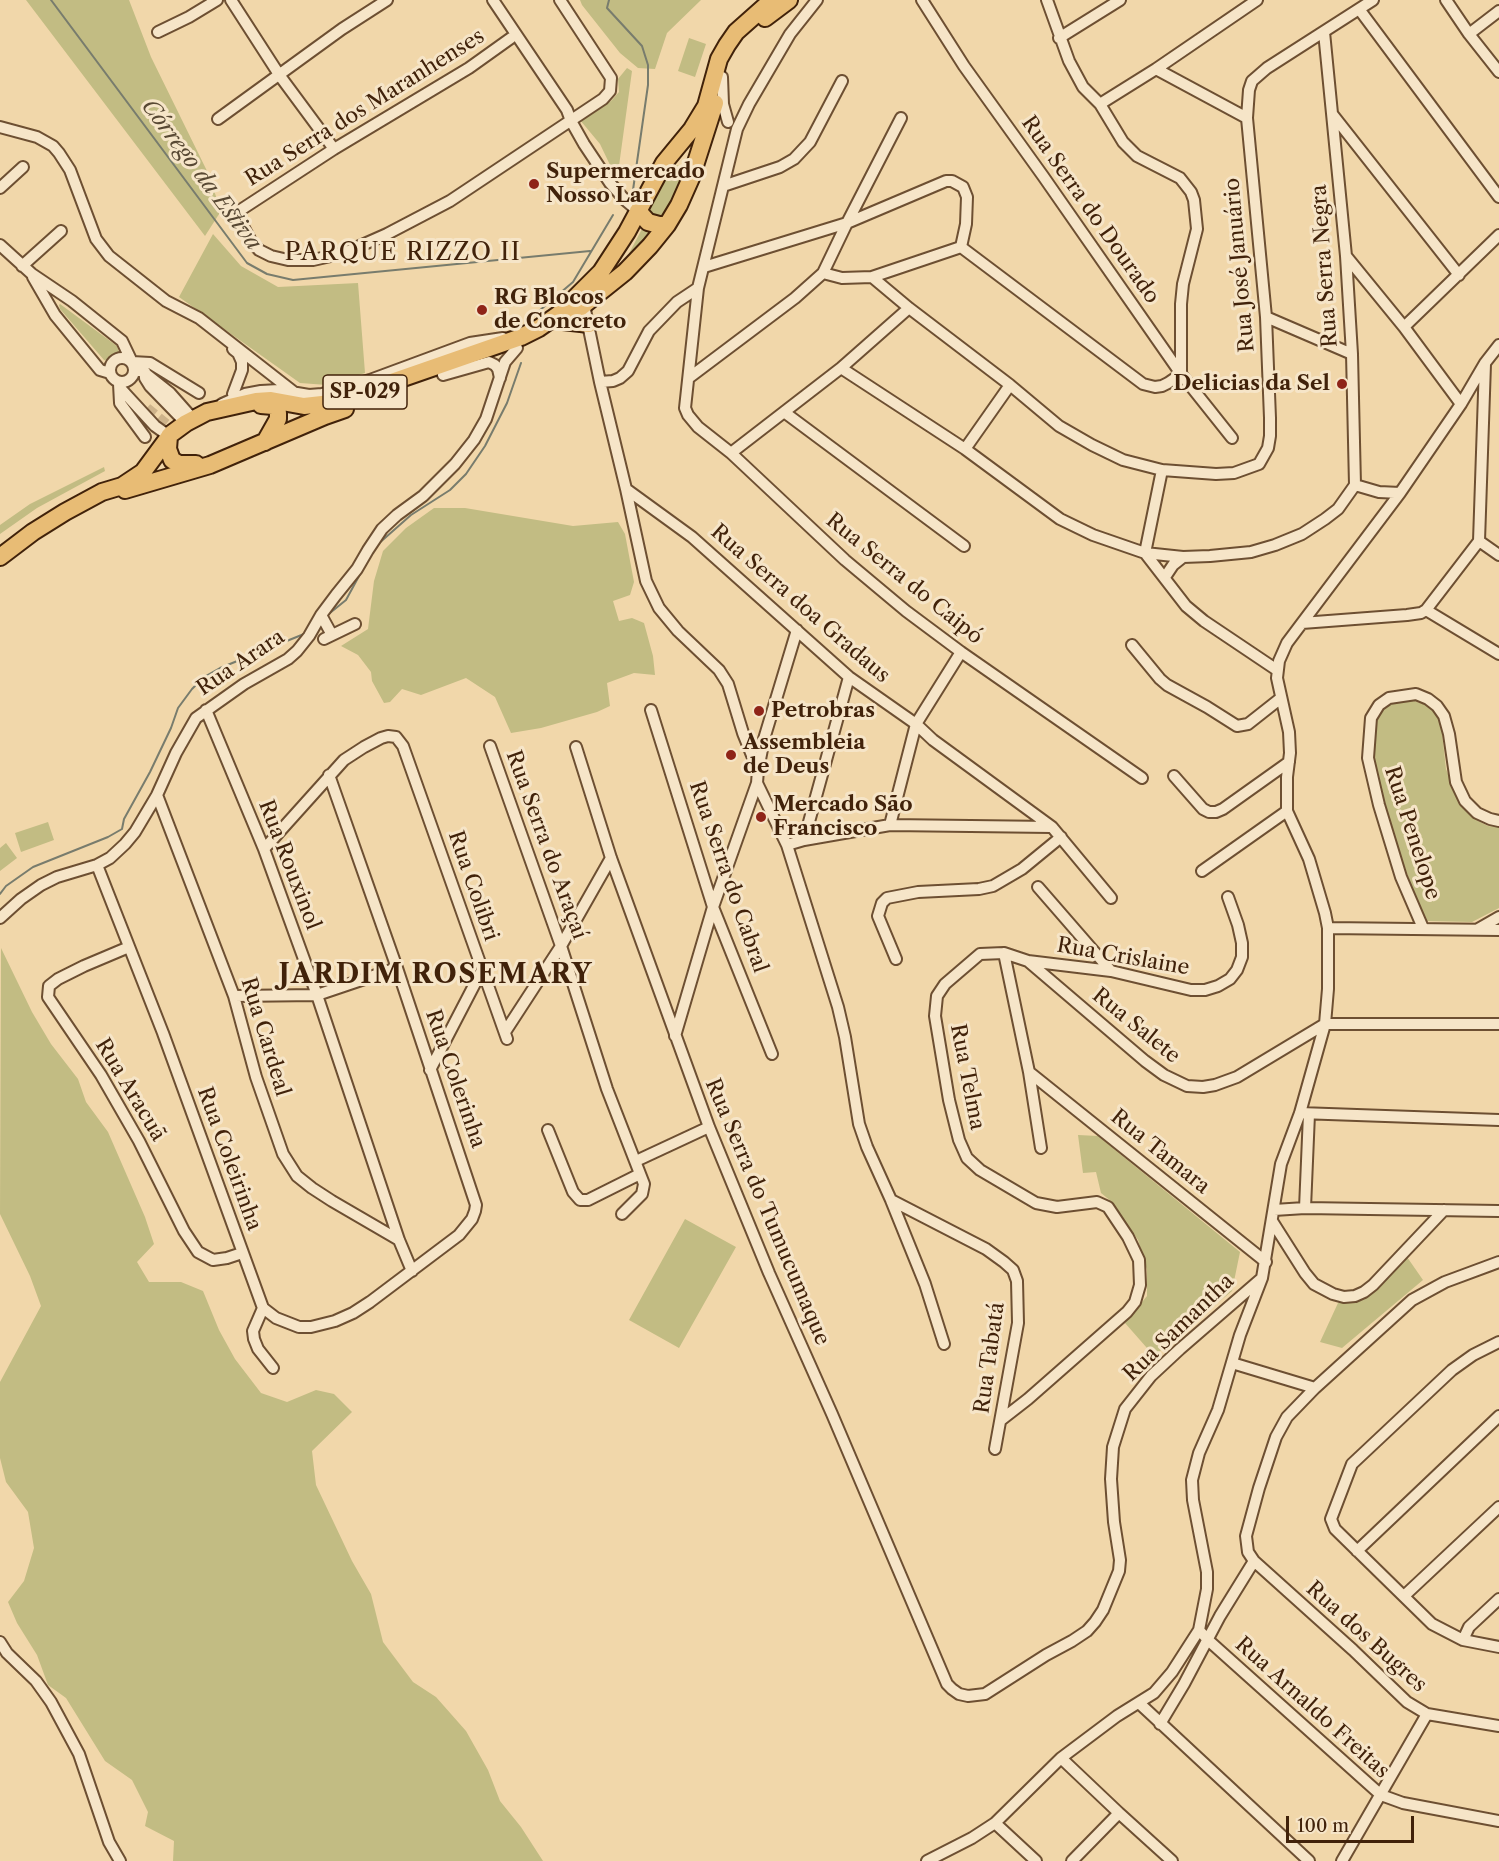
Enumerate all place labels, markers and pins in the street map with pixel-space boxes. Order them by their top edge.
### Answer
place label: Supermercado Nosso Lar [546,159,705,209]
marker: Supermercado Nosso Lar [527,177,541,191]
place label: RG Blocos de Concreto [494,285,626,335]
marker: RG Blocos de Concreto [475,303,489,317]
place label: Delicias da Sel [1173,371,1330,397]
marker: Delicias da Sel [1335,377,1349,391]
place label: Petrobras [771,698,875,724]
marker: Petrobras [752,704,766,718]
place label: Assembleia de Deus [743,730,865,780]
marker: Assembleia de Deus [724,748,738,762]
place label: Mercado São Francisco [773,792,913,842]
marker: Mercado São Francisco [754,810,768,824]

